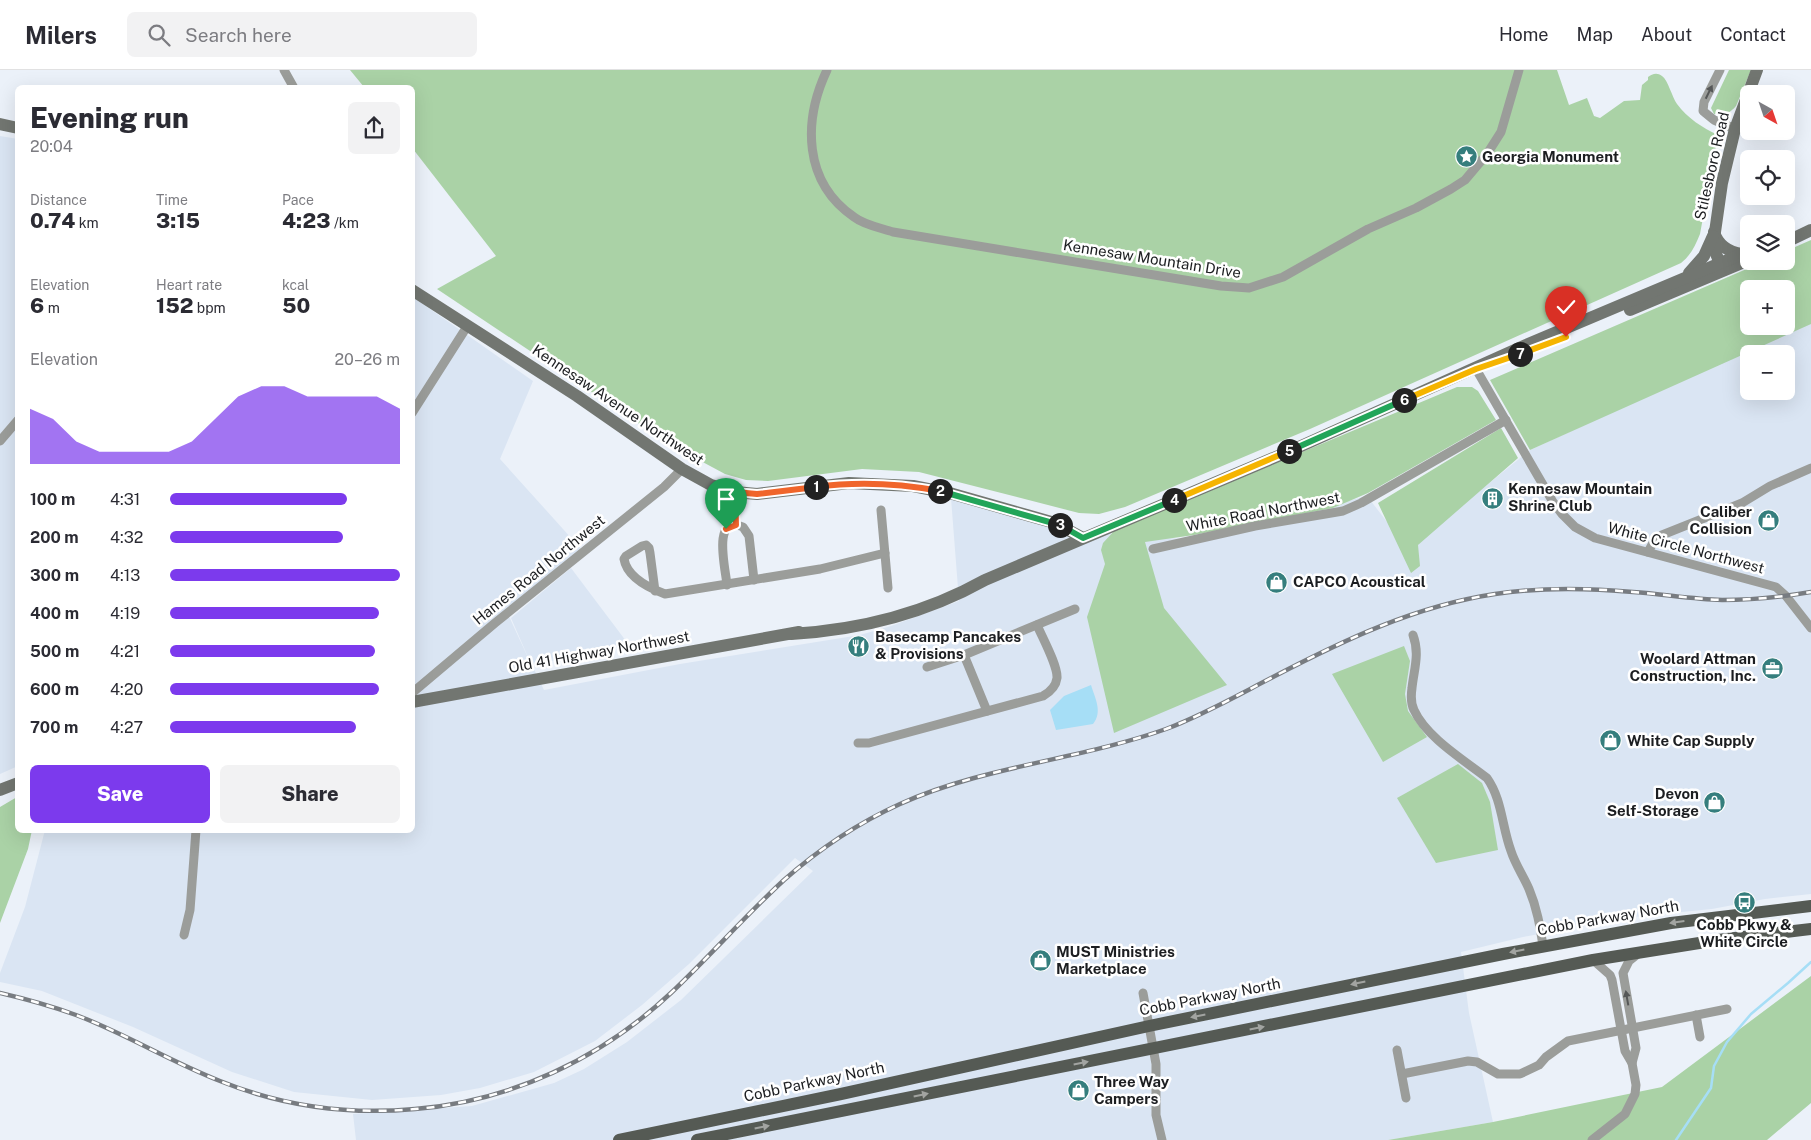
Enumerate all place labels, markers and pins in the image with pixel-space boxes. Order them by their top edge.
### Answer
place icon: Georgia Monument [1454,145,1478,169]
place label: Georgia Monument [1482,148,1619,165]
pin [1545,286,1587,337]
pin: 7 [1508,342,1532,366]
pin: 6 [1392,388,1416,412]
pin: 5 [1276,438,1302,464]
pin: 1 [804,474,828,500]
pin [705,478,747,529]
pin: 2 [928,478,952,504]
place label: Kennesaw Mountain Shrine Club [1508,480,1652,514]
building icon: Kennesaw Mountain Shrine Club [1480,486,1504,510]
pin: 4 [1162,488,1186,512]
place label: Caliber Collision [1690,503,1752,537]
shop icon: Caliber Collision [1756,509,1780,533]
pin: 3 [1048,512,1072,538]
shop icon: CAPCO Acoustical [1265,570,1289,594]
place label: CAPCO Acoustical [1293,573,1426,590]
place label: Basecamp Pancakes & Provisions [875,628,1021,662]
restaurant icon: Basecamp Pancakes & Provisions [847,634,871,658]
place label: Woolard Attman Construction, Inc. [1630,650,1756,684]
office icon: Woolard Attman Construction, Inc. [1760,656,1784,680]
shop icon: White Cap Supply [1599,729,1623,753]
place label: White Cap Supply [1627,732,1755,749]
place label: Devon Self-Storage [1607,785,1699,819]
shop icon: Devon Self-Storage [1703,791,1727,815]
bus stop icon: Cobb Pkwy & White Circle [1732,890,1756,914]
place label: Cobb Pkwy & White Circle [1696,916,1792,950]
place label: MUST Ministries Marketplace [1056,943,1175,977]
shop icon: MUST Ministries Marketplace [1028,949,1052,973]
place label: Three Way Campers [1094,1073,1170,1107]
shop icon: Three Way Campers [1066,1079,1090,1103]

